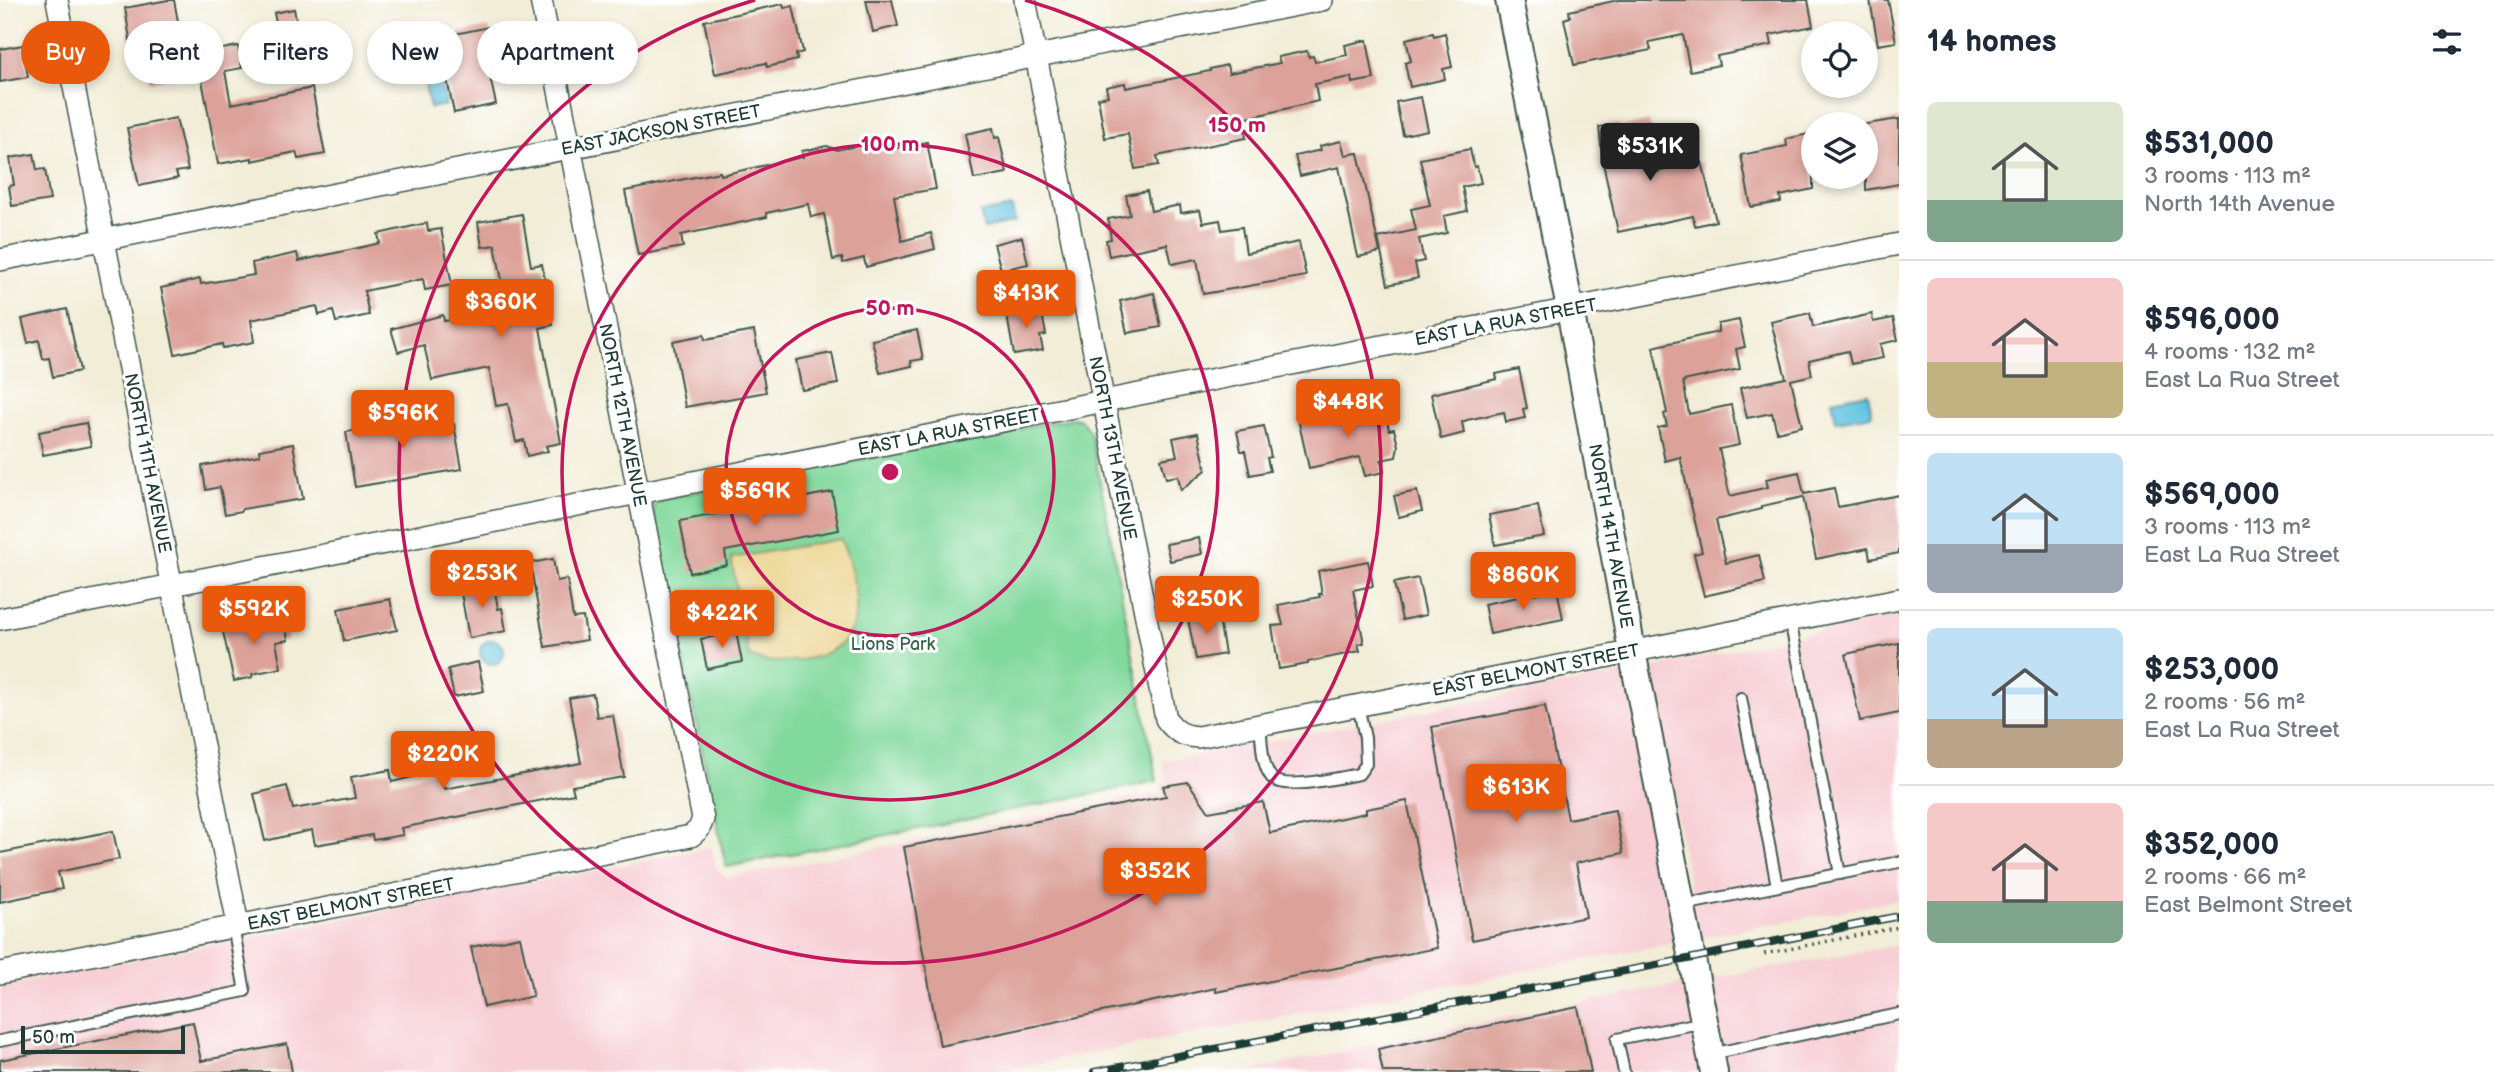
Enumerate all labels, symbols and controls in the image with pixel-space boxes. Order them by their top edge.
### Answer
chip: Buy [21,21,110,84]
chip: Rent [124,21,224,84]
chip: Filters [238,21,353,84]
chip: New [367,21,463,84]
chip: Apartment [477,21,638,84]
map controls [1801,21,1878,189]
button: locate [1801,21,1878,98]
icon: filters [2428,23,2466,61]
text: 14 homes [1927,24,2056,60]
street label: EAST JACKSON STREET [559,101,763,160]
button: layers [1801,112,1878,189]
text: 150 m [1208,113,1266,138]
pin: $531K [1601,124,1699,183]
text: $531,000 [2144,126,2274,162]
icon: home [1983,130,2067,214]
text: 100 m [861,132,919,157]
text: $531K [1616,132,1684,160]
text: 3 rooms · 113 m² [2144,162,2311,190]
text: North 14th Avenue [2144,190,2335,218]
pin: $413K [977,270,1075,330]
text: $413K [993,279,1060,307]
pin: $360K [452,280,550,339]
text: $360K [465,288,537,316]
street label: EAST LA RUA STREET [1413,294,1599,350]
text: 50 m [866,296,914,321]
text: $596,000 [2144,302,2280,338]
icon: home [1983,306,2067,390]
street label: NORTH 12TH AVENUE [594,322,651,509]
text: 4 rooms · 132 m² [2144,338,2315,366]
street label: NORTH 13TH AVENUE [1084,354,1141,542]
text: East La Rua Street [2144,366,2340,394]
street label: NORTH 11TH AVENUE [120,371,175,555]
pin: $448K [1299,380,1397,439]
text: $448K [1312,388,1384,416]
pin: $596K [354,391,452,450]
text: $596K [367,399,439,427]
street label: EAST LA RUA STREET [856,404,1042,460]
street label: NORTH 14TH AVENUE [1584,442,1637,630]
centre of rings [878,460,902,484]
pin: $569K [706,468,804,528]
text: $569K [719,477,791,505]
text: $569,000 [2144,477,2280,513]
icon: home [1983,481,2067,565]
text: 3 rooms · 113 m² [2144,513,2311,541]
text: East La Rua Street [2144,541,2340,569]
pin: $253K [433,550,531,610]
pin: $860K [1474,552,1572,612]
text: $253K [446,559,518,587]
text: $860K [1487,561,1559,589]
pin: $250K [1158,576,1256,636]
text: $250K [1171,585,1243,613]
pin: $592K [205,586,303,646]
pin: $422K [673,590,771,650]
text: $592K [218,595,290,623]
text: $422K [686,599,758,627]
park label: Lions Park [851,634,936,655]
street label: EAST BELMONT STREET [1431,640,1642,701]
text: $253,000 [2144,652,2279,688]
icon: home [1983,656,2067,740]
text: 2 rooms · 56 m² [2144,688,2306,716]
text: East La Rua Street [2144,716,2340,744]
pin: $220K [394,732,492,791]
text: $220K [407,740,479,768]
pin: $613K [1467,764,1565,824]
text: $613K [1482,773,1550,801]
text: $352,000 [2144,827,2279,863]
icon: home [1983,831,2067,915]
pin: $352K [1106,848,1204,908]
text: $352K [1119,857,1191,885]
text: 2 rooms · 66 m² [2144,863,2306,891]
street label: EAST BELMONT STREET [246,874,457,935]
text: East Belmont Street [2144,891,2352,919]
scale bar [21,1023,186,1055]
text: 50 m [32,1026,75,1049]

